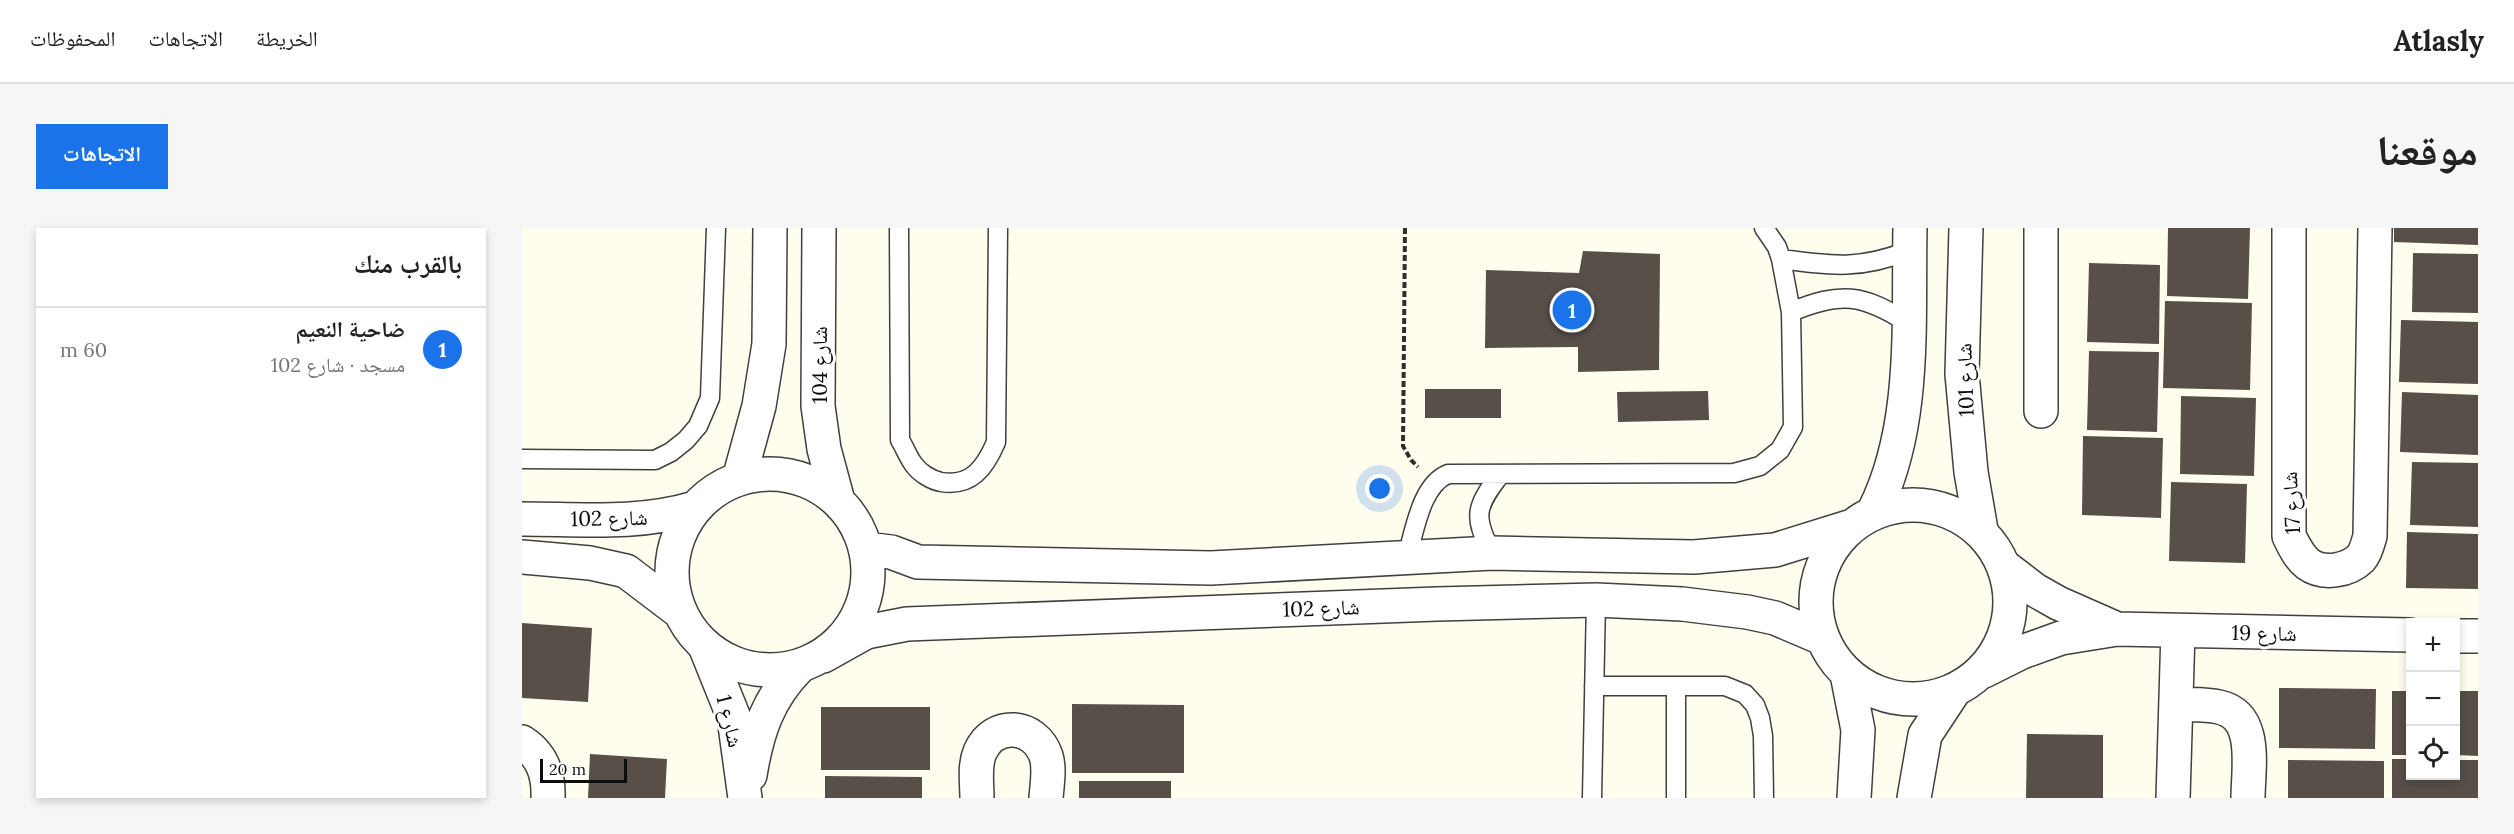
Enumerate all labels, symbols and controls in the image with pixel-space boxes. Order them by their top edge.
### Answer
text: Atlasly [2393,23,2484,59]
text: المحفوظات [30,25,115,52]
text: الاتجاهات [148,25,223,52]
text: الخريطة [256,25,318,52]
text: موقعنا [2377,123,2478,177]
button: الاتجاهات [36,124,168,189]
text: بالقرب منك [354,247,462,280]
pin: 1 [1552,288,1592,332]
text: ضاحية النعيم [296,315,405,343]
street label: شارع 104 [806,326,833,404]
text: 60 m [60,337,107,362]
text: 1 [438,337,447,362]
street label: شارع 101 [1950,343,1980,417]
text: مسجد · شارع 102 [271,352,405,377]
street label: شارع 17 [2276,471,2306,535]
your location [1365,474,1394,503]
street label: شارع 102 [570,504,648,532]
street label: شارع 102 [1282,593,1360,623]
map controls [2406,618,2460,780]
button: + [2406,618,2460,672]
street label: شارع 19 [2231,619,2297,647]
button: − [2406,672,2460,726]
street label: شارع 1 [710,692,750,750]
button: locate [2406,726,2460,780]
scale bar [540,756,627,784]
text: 20 m [549,759,586,779]

